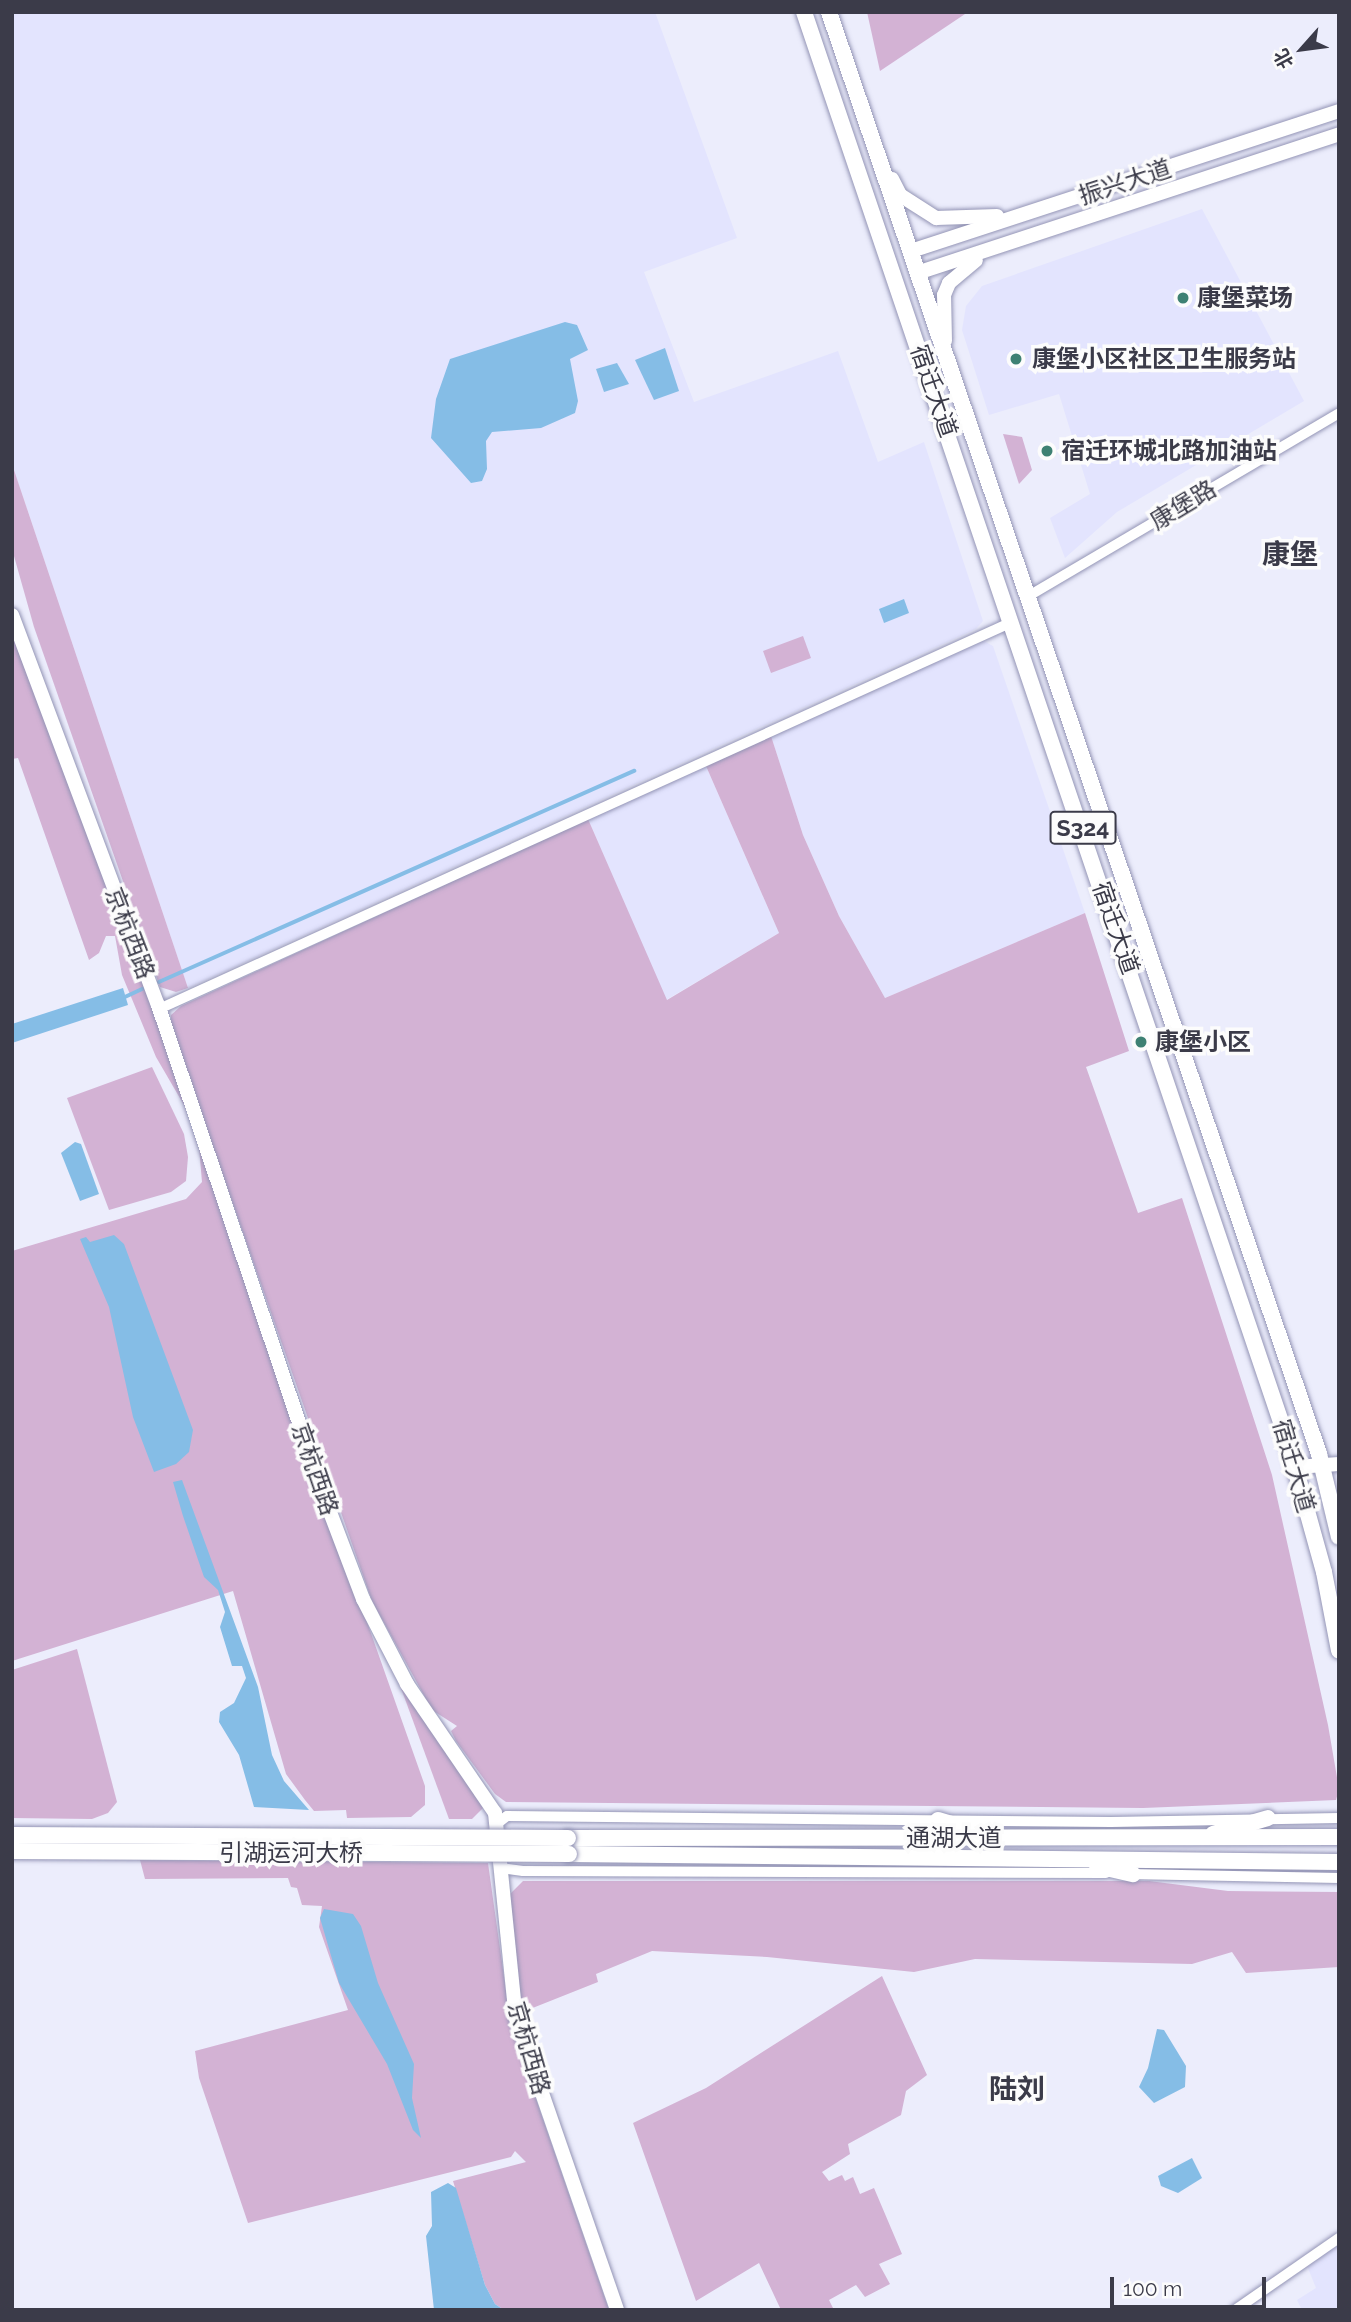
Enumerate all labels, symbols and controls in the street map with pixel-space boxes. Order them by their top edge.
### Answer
north arrow [1267,14,1337,84]
text: 北 [1269,45,1298,72]
street label: 振兴大道 [1075,153,1175,211]
place label: 康堡菜场 [1197,284,1293,312]
marker: 康堡菜场 [1175,290,1191,306]
street label: 宿迁大道 [905,341,963,441]
place label: 康堡小区社区卫生服务站 [1032,345,1296,373]
marker: 康堡小区社区卫生服务站 [1006,349,1026,369]
place label: 宿迁环城北路加油站 [1061,437,1277,465]
marker: 宿迁环城北路加油站 [1039,443,1055,459]
street label: 康堡路 [1145,474,1221,536]
district label: 康堡 [1262,538,1318,572]
road number: S324 [1048,808,1118,848]
street label: 宿迁大道 [1087,878,1145,978]
street label: 京杭西路 [99,883,161,983]
place label: 康堡小区 [1155,1028,1251,1056]
marker: 康堡小区 [1133,1034,1149,1050]
street label: 宿迁大道 [1267,1416,1321,1516]
street label: 京杭西路 [286,1419,344,1519]
street label: 通湖大道 [906,1824,1002,1852]
street label: 引湖运河大桥 [219,1839,363,1867]
street label: 京杭西路 [502,1998,556,2098]
district label: 陆刘 [989,2073,1045,2107]
scale bar [1113,2262,1269,2306]
text: 100 m [1123,2276,1182,2301]

